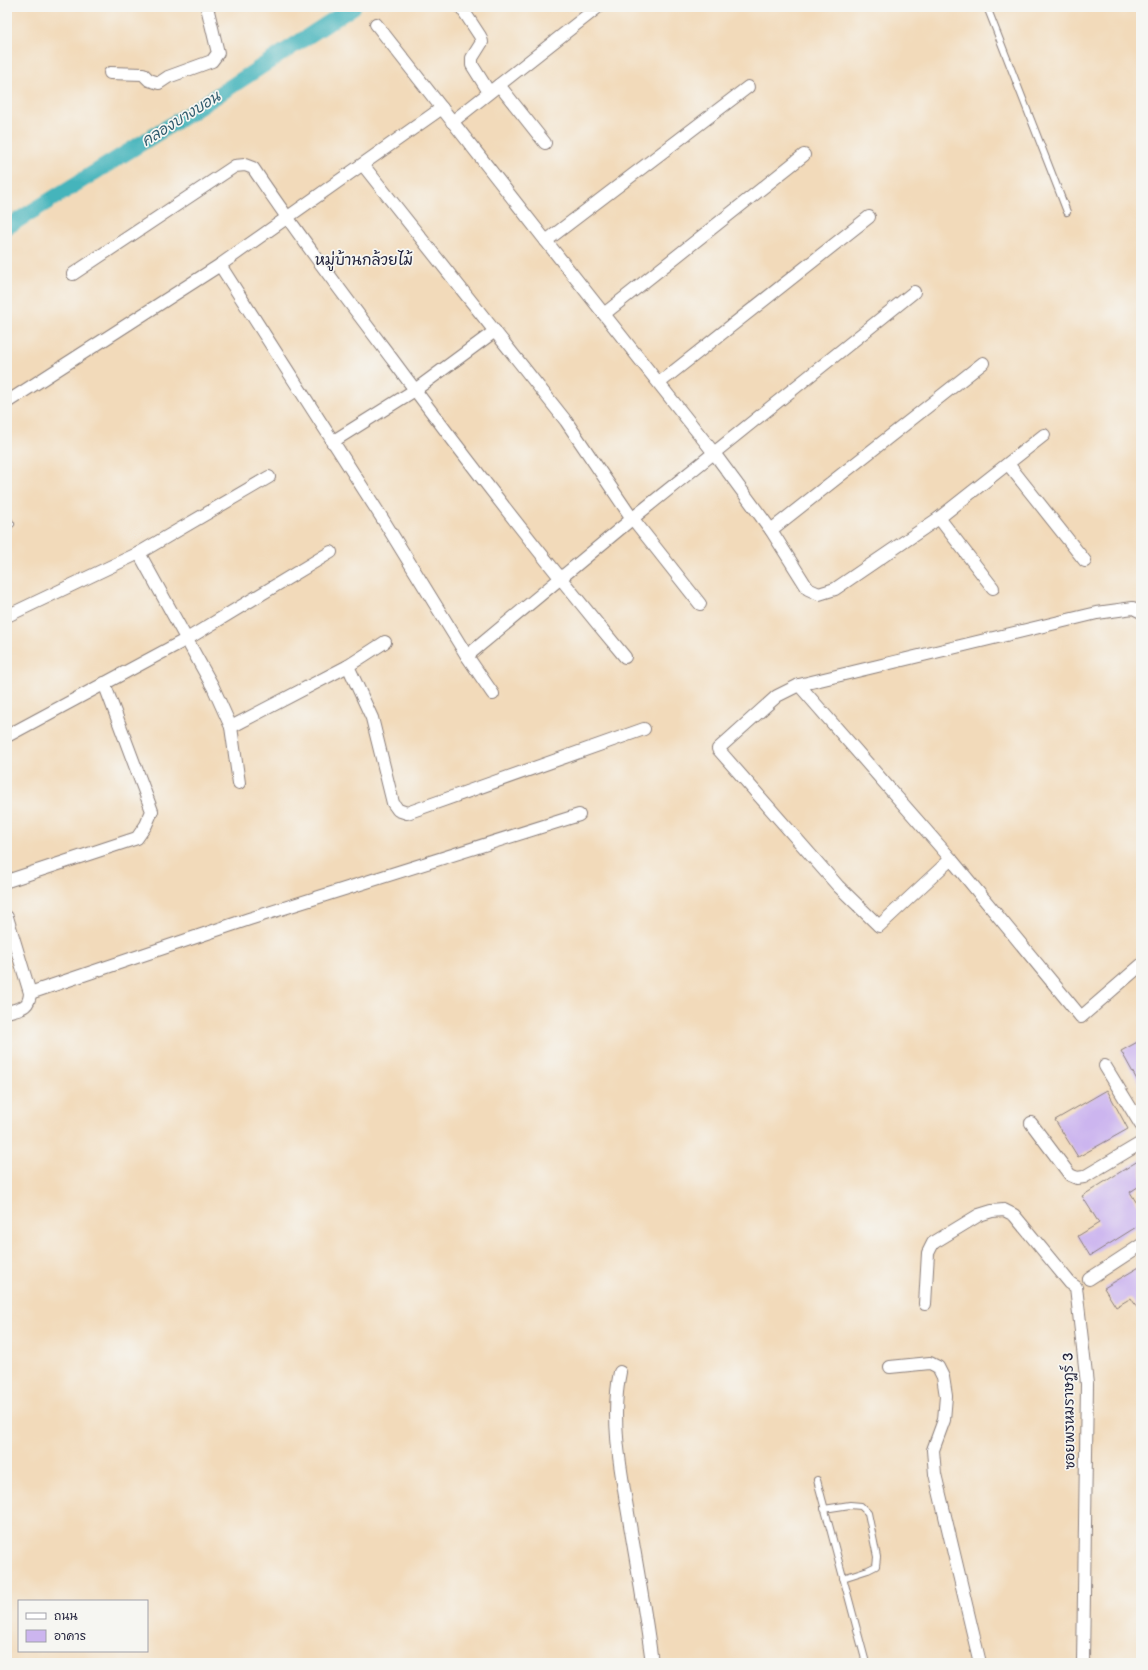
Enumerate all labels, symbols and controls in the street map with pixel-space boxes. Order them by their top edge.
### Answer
water label: คลองบางบอน [138,87,225,151]
district label: หมู่บ้านกล้วยไม้ [315,250,413,271]
street label: ซอยพรหมราษฎร์ 3 [1058,1352,1079,1470]
legend [18,1600,148,1652]
text: ถนน [54,1609,78,1624]
text: อาคาร [54,1629,86,1644]

